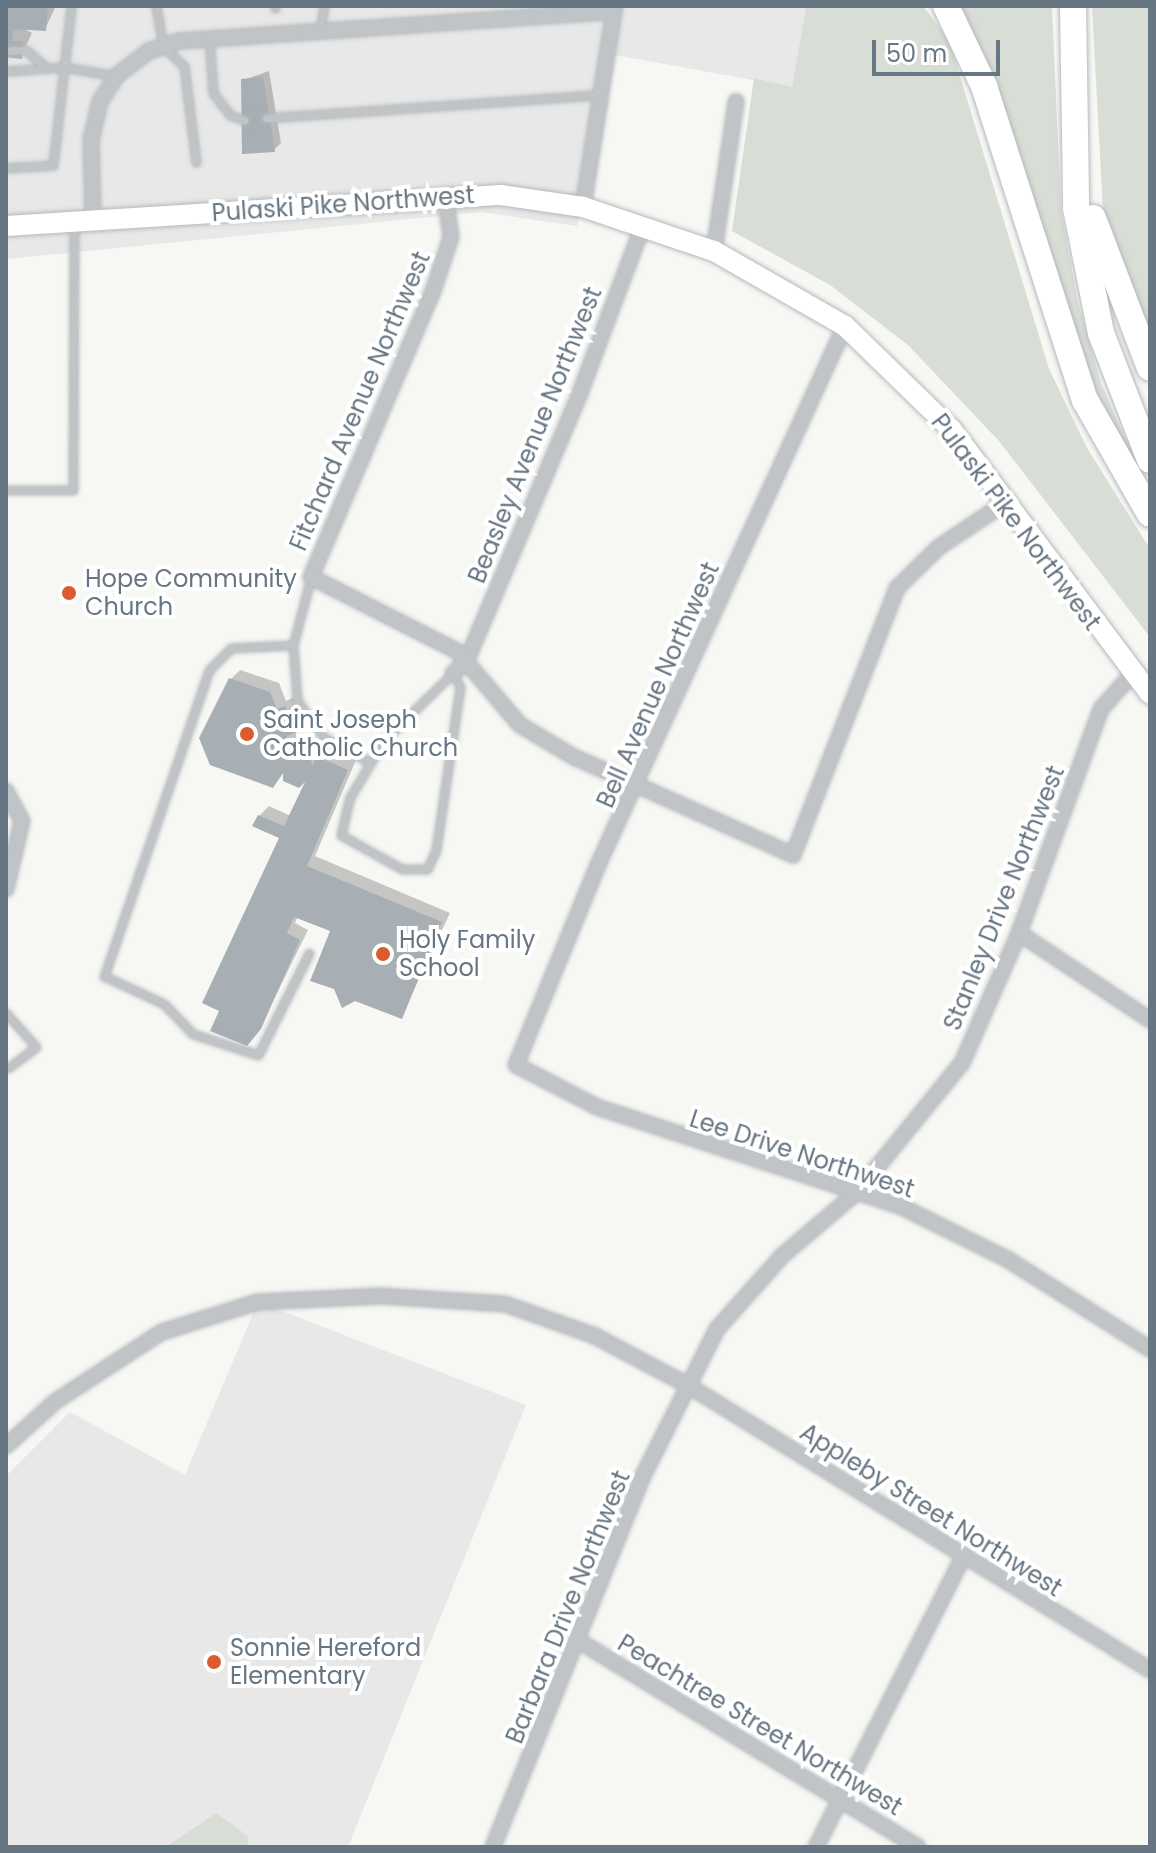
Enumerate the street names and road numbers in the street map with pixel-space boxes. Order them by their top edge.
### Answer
street label: Pulaski Pike Northwest [211,180,475,228]
street label: Fitchard Avenue Northwest [284,247,436,555]
street label: Beasley Avenue Northwest [462,283,608,587]
street label: Pulaski Pike Northwest [925,408,1107,636]
street label: Bell Avenue Northwest [591,558,725,812]
street label: Stanley Drive Northwest [938,762,1070,1034]
street label: Lee Drive Northwest [686,1104,918,1204]
street label: Appleby Street Northwest [795,1417,1067,1603]
street label: Barbara Drive Northwest [500,1466,636,1748]
street label: Peachtree Street Northwest [613,1629,907,1821]

